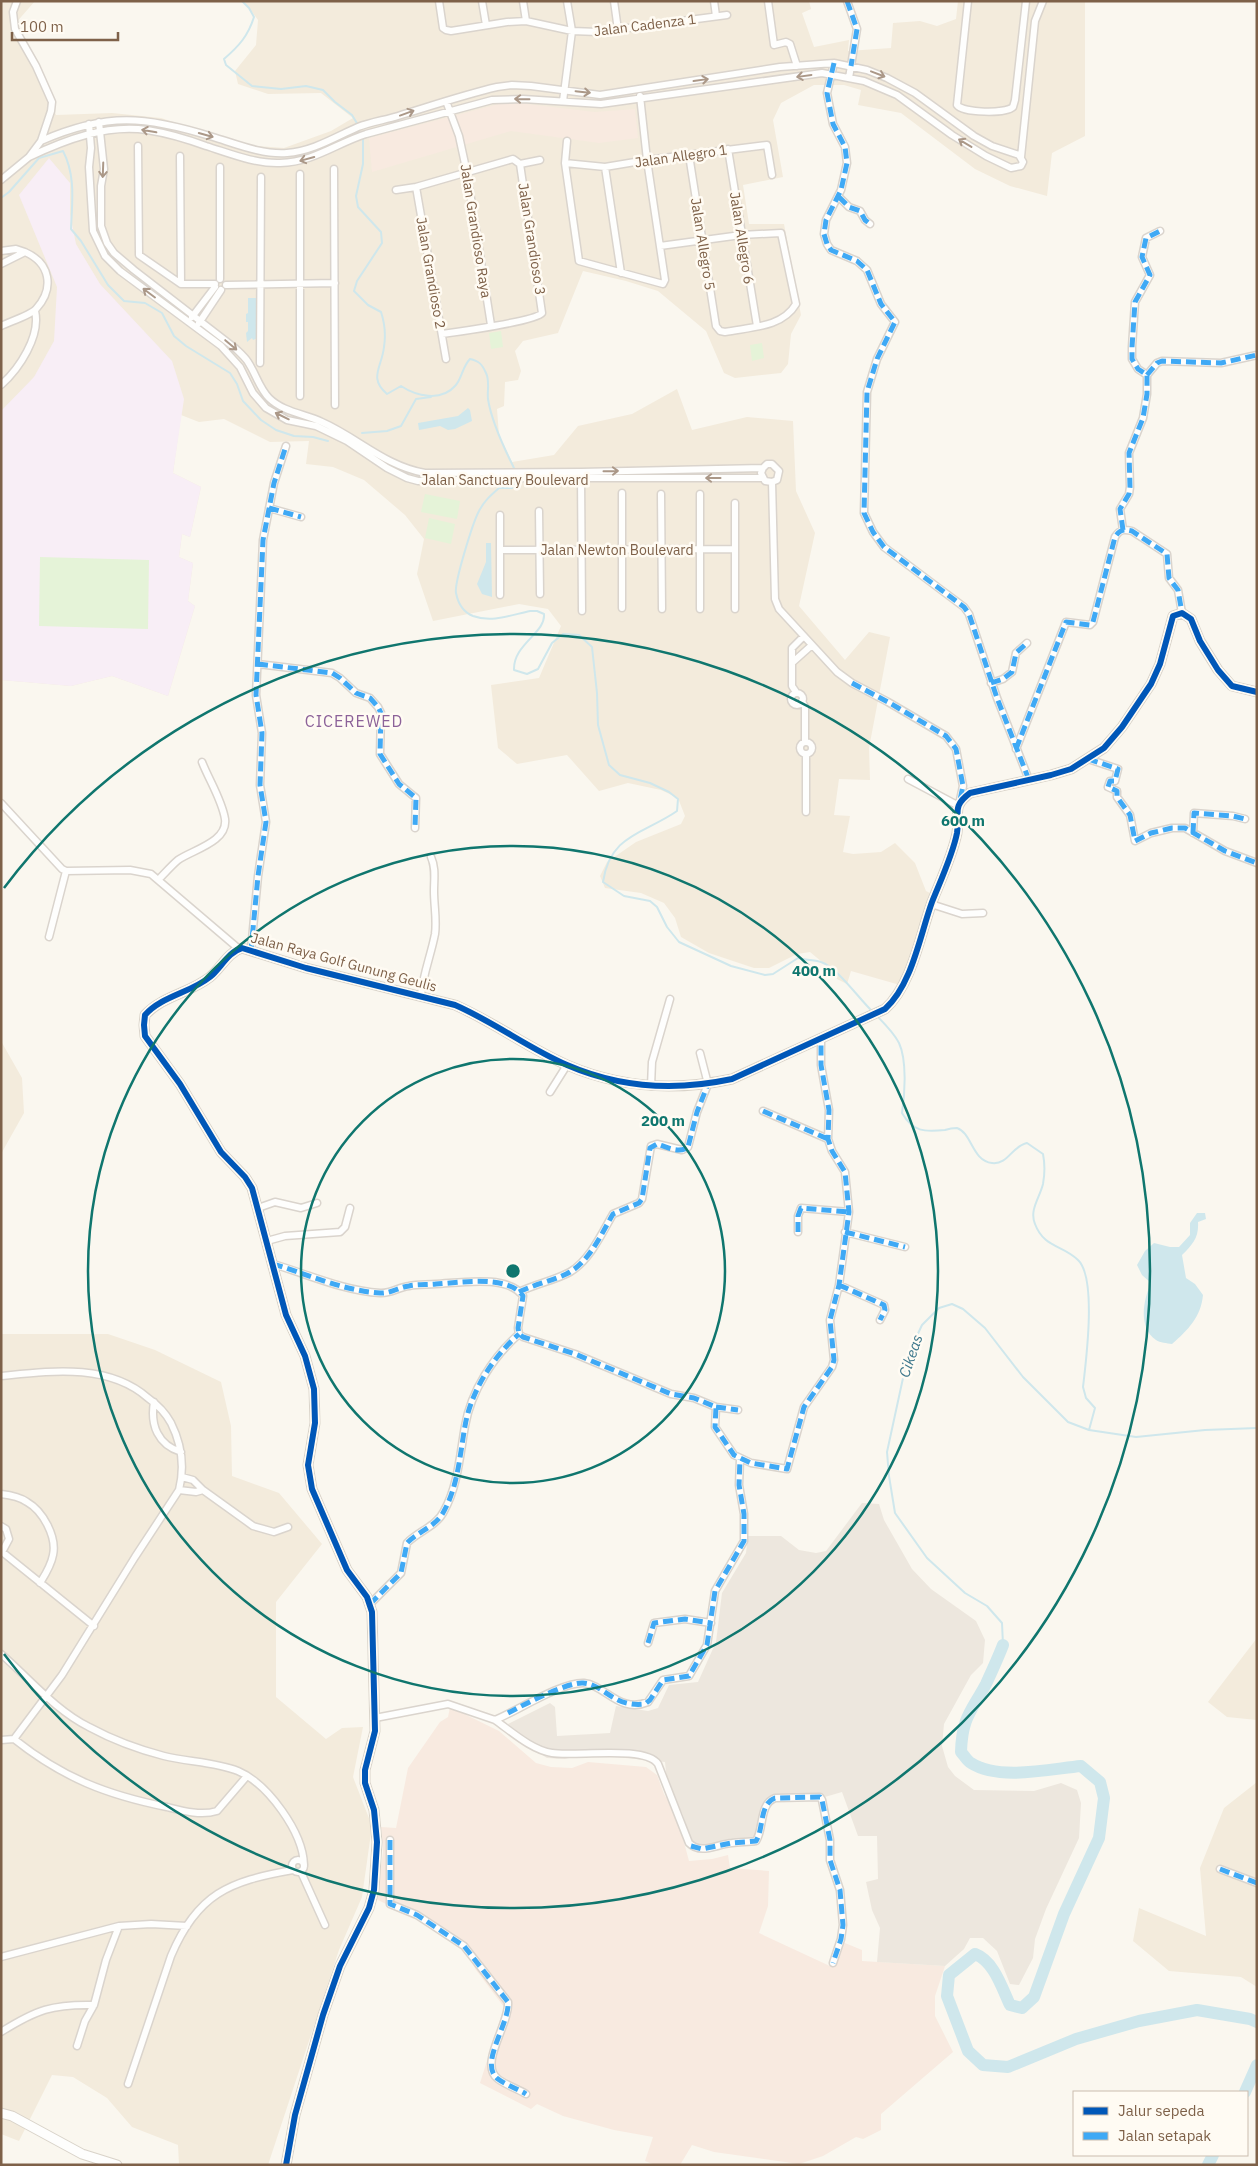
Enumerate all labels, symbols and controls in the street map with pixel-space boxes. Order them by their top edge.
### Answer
scale bar [12,10,119,42]
street label: Jalan Cadenza 1 [593,10,697,40]
text: 100 m [20,17,64,36]
one-way arrow [870,70,885,79]
one-way arrow [797,71,813,81]
one-way arrow [692,75,708,85]
one-way arrow [575,88,591,97]
one-way arrow [514,94,530,104]
one-way arrow [399,108,415,117]
one-way arrow [142,126,158,136]
one-way arrow [198,131,214,141]
one-way arrow [959,138,973,148]
street label: Jalan Allegro 1 [634,141,728,171]
one-way arrow [299,155,315,165]
one-way arrow [98,162,108,178]
street label: Jalan Grandioso Raya [457,163,496,300]
street label: Jalan Grandioso 3 [514,182,550,296]
street label: Jalan Allegro 6 [726,190,758,286]
street label: Jalan Allegro 5 [687,196,719,292]
street label: Jalan Grandioso 2 [412,216,450,330]
one-way arrow [143,287,156,298]
one-way arrow [225,339,238,351]
one-way arrow [275,411,290,420]
one-way arrow [603,467,619,476]
street label: Jalan Sanctuary Boulevard [421,471,589,489]
one-way arrow [706,473,722,483]
street label: Jalan Newton Boulevard [540,541,694,559]
district label: CICEREWED [305,711,403,731]
text: 600 m [941,811,985,830]
street label: Jalan Raya Golf Gunung Geulis [249,928,439,996]
text: 400 m [792,961,836,980]
text: 200 m [641,1111,685,1130]
centre of rings [504,1262,522,1280]
water label: Cikeas [894,1332,927,1380]
legend [1073,2091,1248,2156]
text: Jalur sepeda [1118,2101,1205,2120]
text: Jalan setapak [1118,2126,1211,2145]

